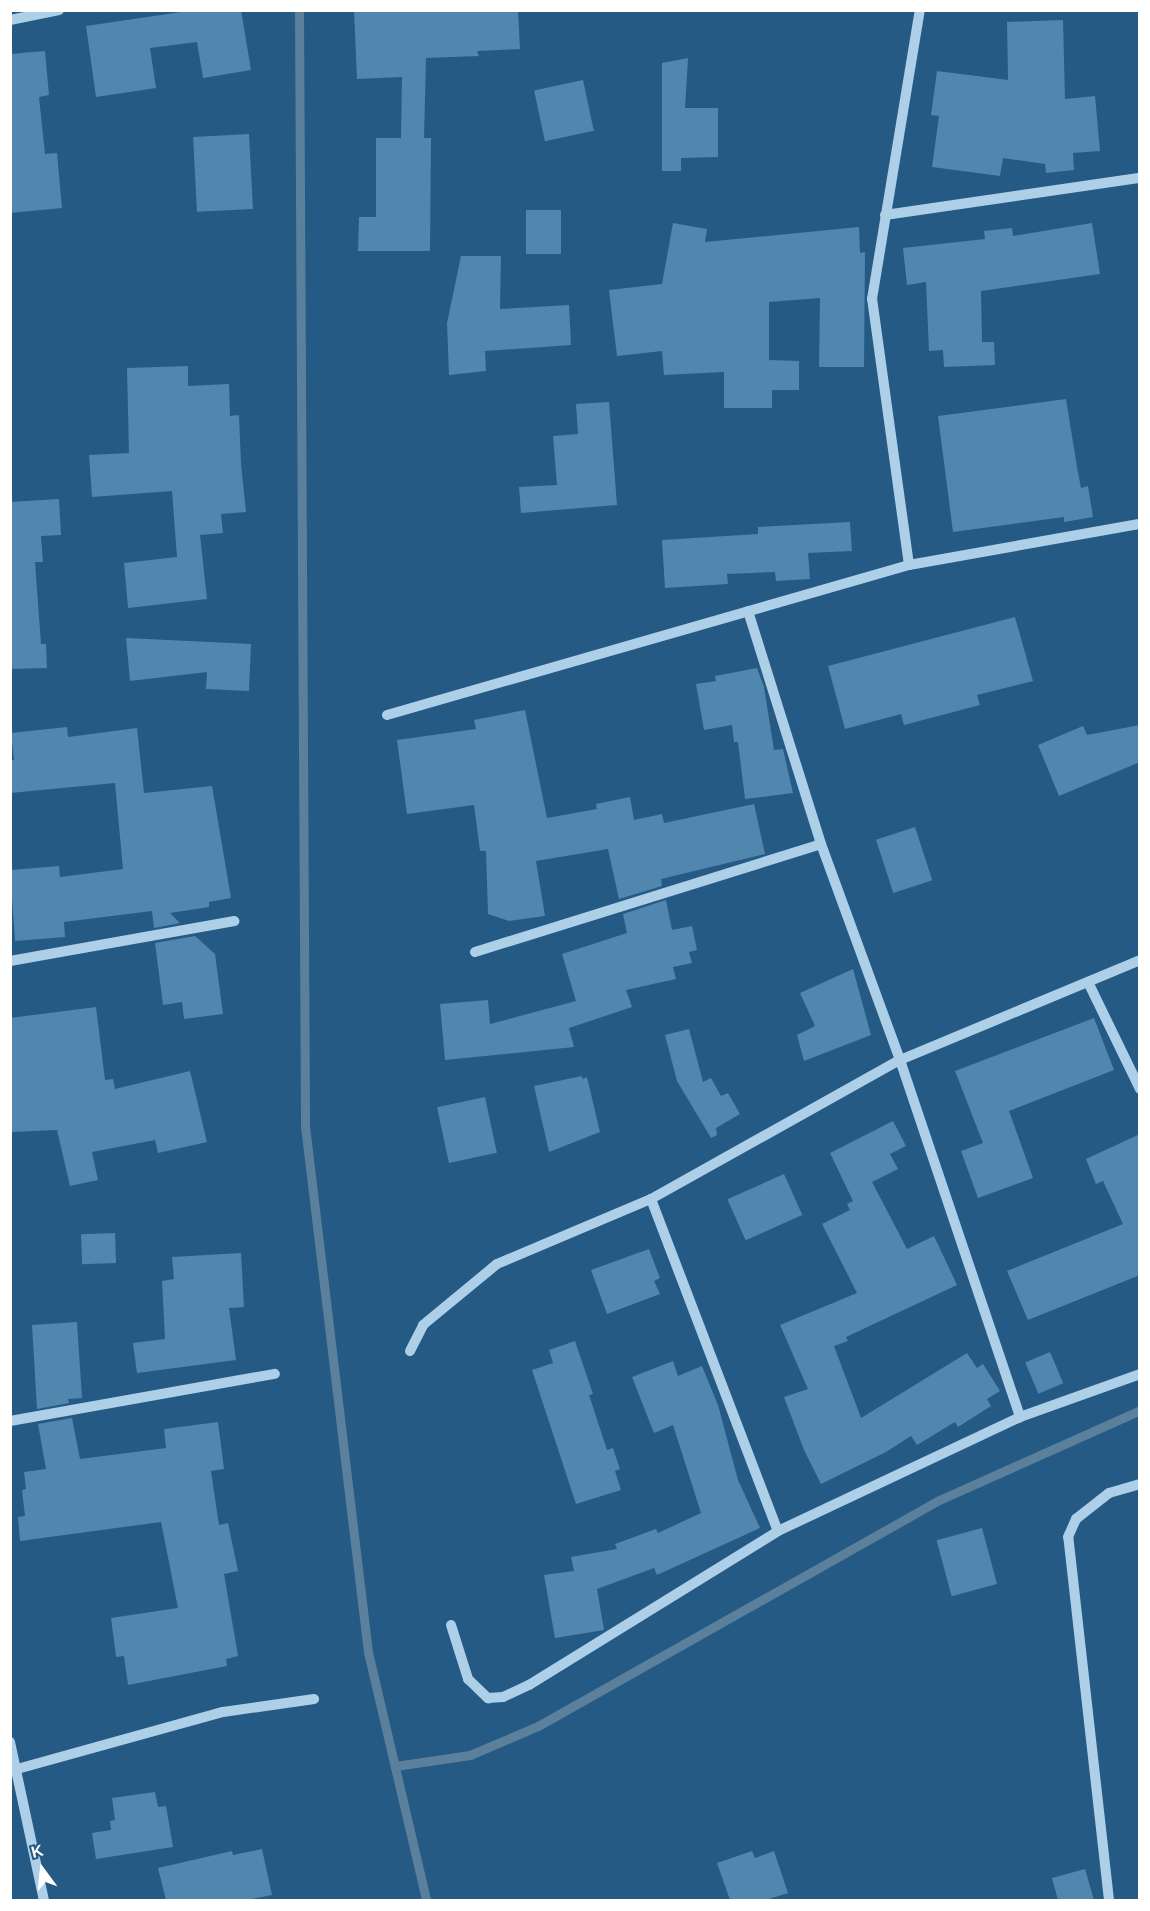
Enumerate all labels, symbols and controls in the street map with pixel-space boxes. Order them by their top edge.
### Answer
north arrow [12,1839,72,1899]
text: K [29,1841,45,1861]

